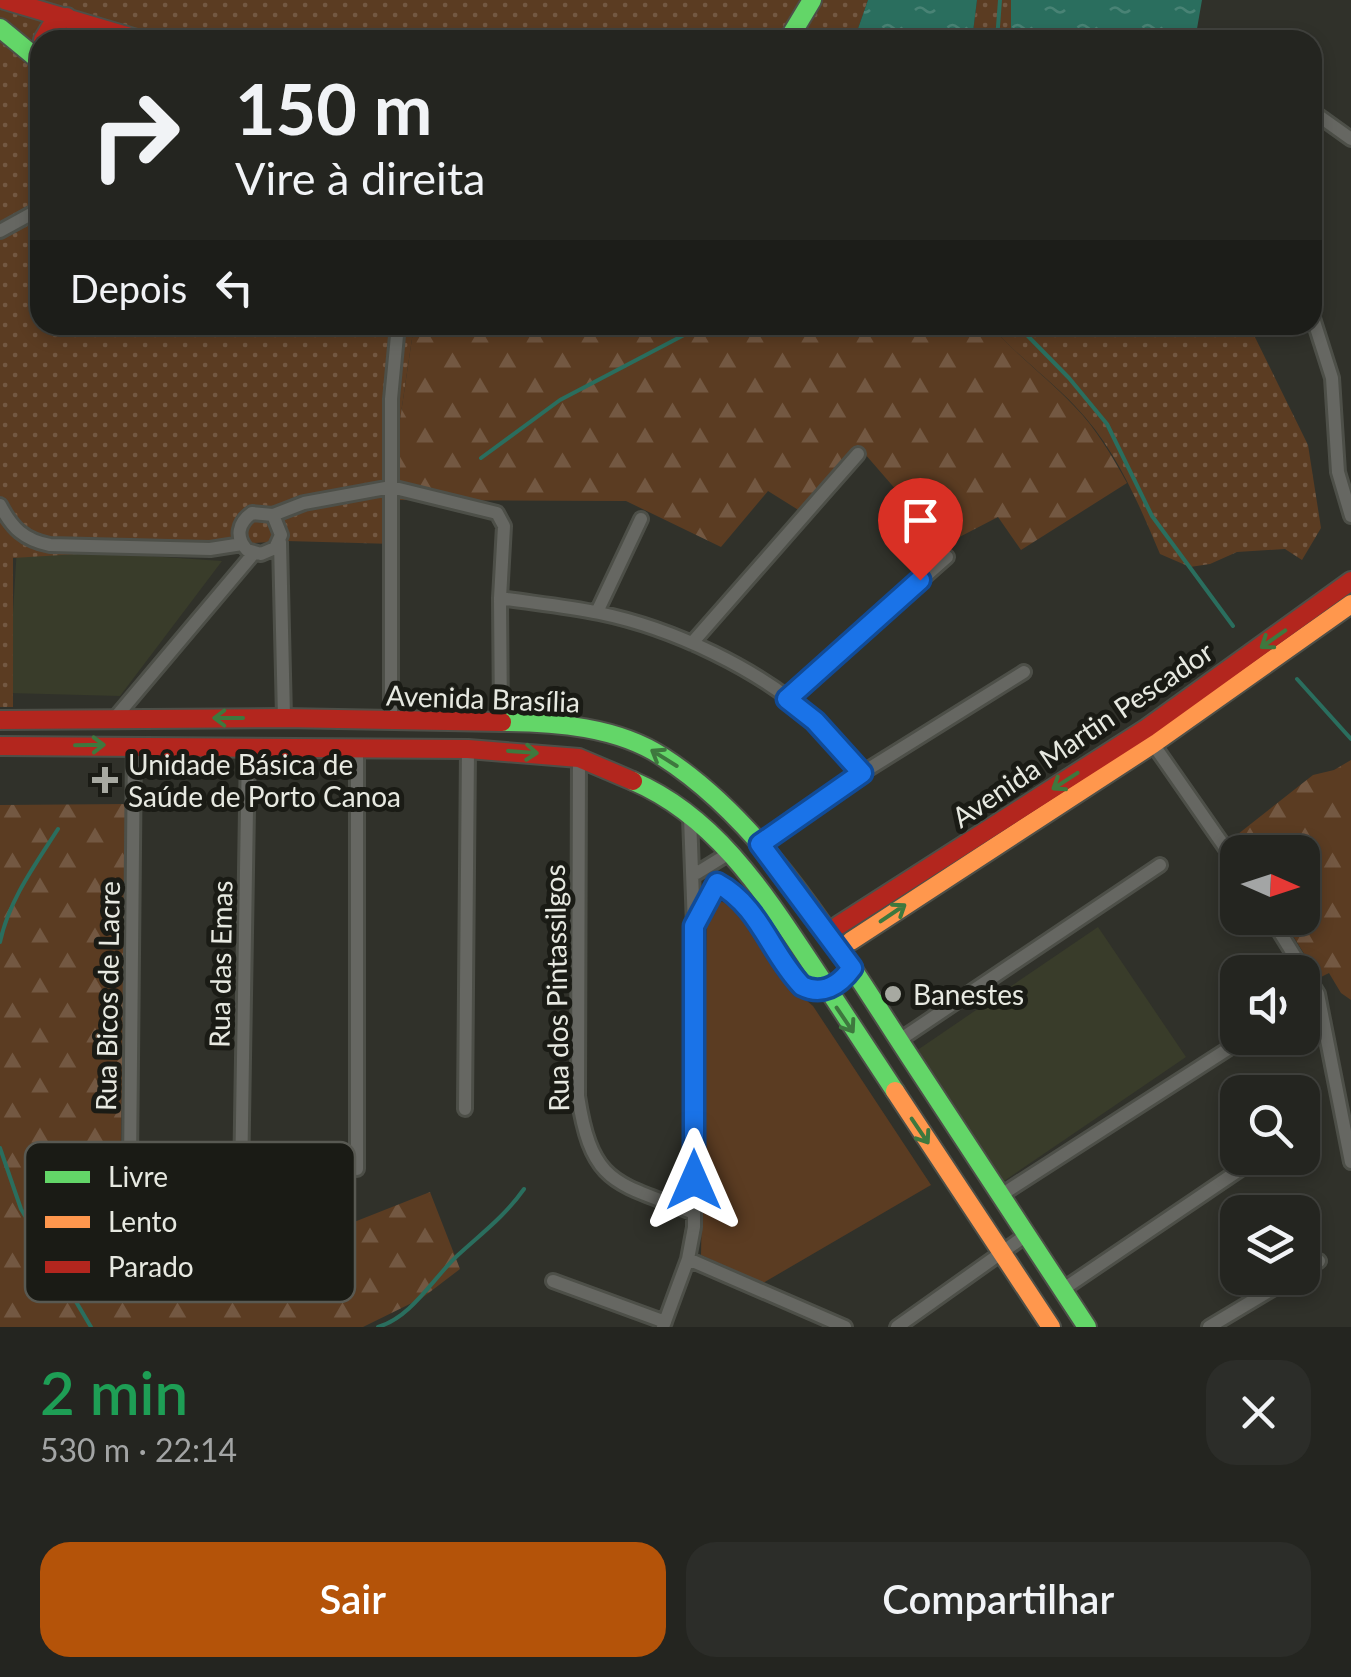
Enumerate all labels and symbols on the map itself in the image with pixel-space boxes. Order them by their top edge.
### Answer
pin [878,478,963,581]
one-way arrow [1259,628,1287,649]
street label: Avenida Martin Pescador [945,634,1219,834]
street label: Avenida Brasília [385,678,581,718]
one-way arrow [213,708,246,728]
one-way arrow [74,736,106,754]
one-way arrow [507,743,539,762]
place label: Unidade Básica de Saúde de Porto Canoa [128,747,401,813]
one-way arrow [650,748,679,768]
marker: Unidade Básica de Saúde de Porto Canoa [92,767,118,793]
one-way arrow [1052,770,1080,791]
north arrow [1220,835,1320,935]
street label: Rua dos Pintassilgos [537,864,575,1112]
street label: Rua das Emas [202,880,238,1048]
street label: Rua Bicos de Lacre [88,881,126,1111]
one-way arrow [879,902,907,923]
place label: Banestes [913,977,1024,1011]
marker: Banestes [882,983,904,1005]
one-way arrow [835,1006,856,1034]
one-way arrow [909,1117,930,1145]
position arrow [642,1128,746,1232]
legend [25,1142,355,1302]
text: Livre [108,1159,168,1193]
text: Lento [108,1204,177,1238]
text: Parado [108,1249,194,1283]

